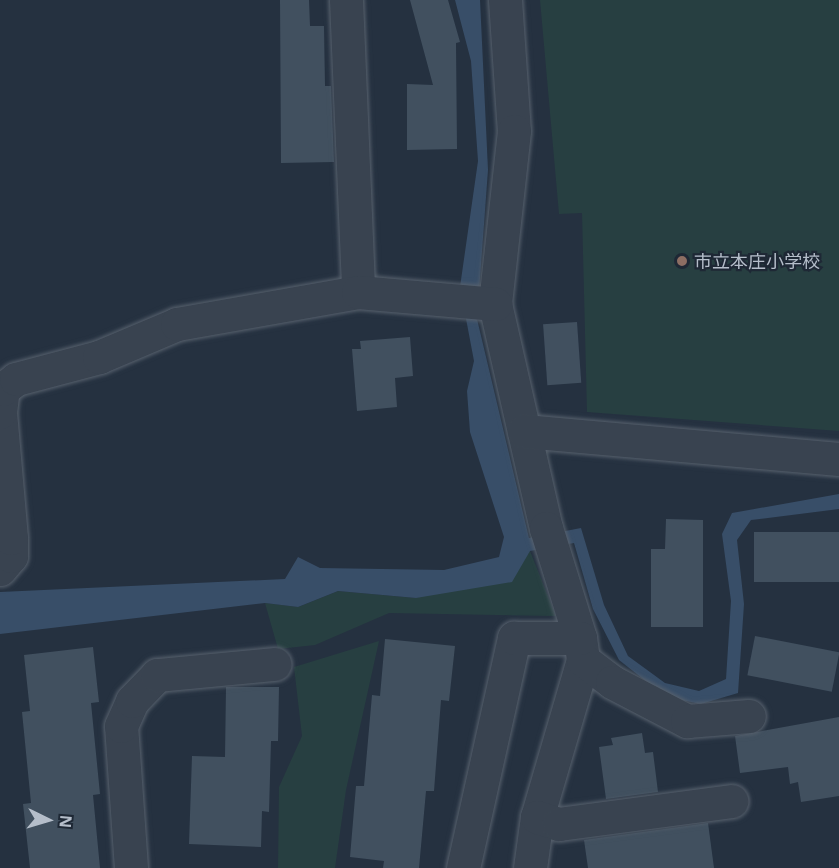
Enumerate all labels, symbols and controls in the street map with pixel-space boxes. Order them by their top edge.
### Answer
place label: 市立本庄小学校 [694,250,820,272]
marker: 市立本庄小学校 [675,254,689,268]
north arrow [18,790,78,850]
text: N [54,814,77,829]

